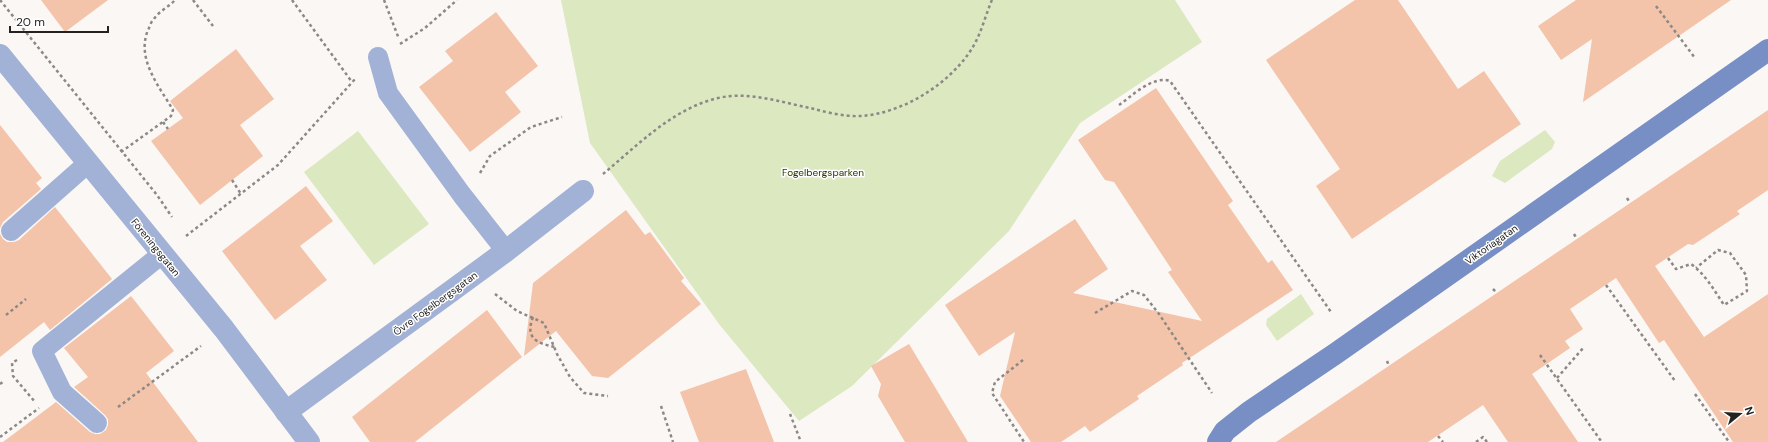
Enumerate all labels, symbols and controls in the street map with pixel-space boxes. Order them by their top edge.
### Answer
scale bar [10,8,108,34]
text: 20 m [16,14,45,30]
park label: Fogelbergsparken [782,166,864,179]
street label: Föreningsgatan [128,216,183,279]
street label: Viktoriagatan [1462,221,1520,267]
street label: Övre Fogelbergsgatan [391,268,480,338]
north arrow [1720,394,1760,434]
text: N [1742,405,1757,417]

